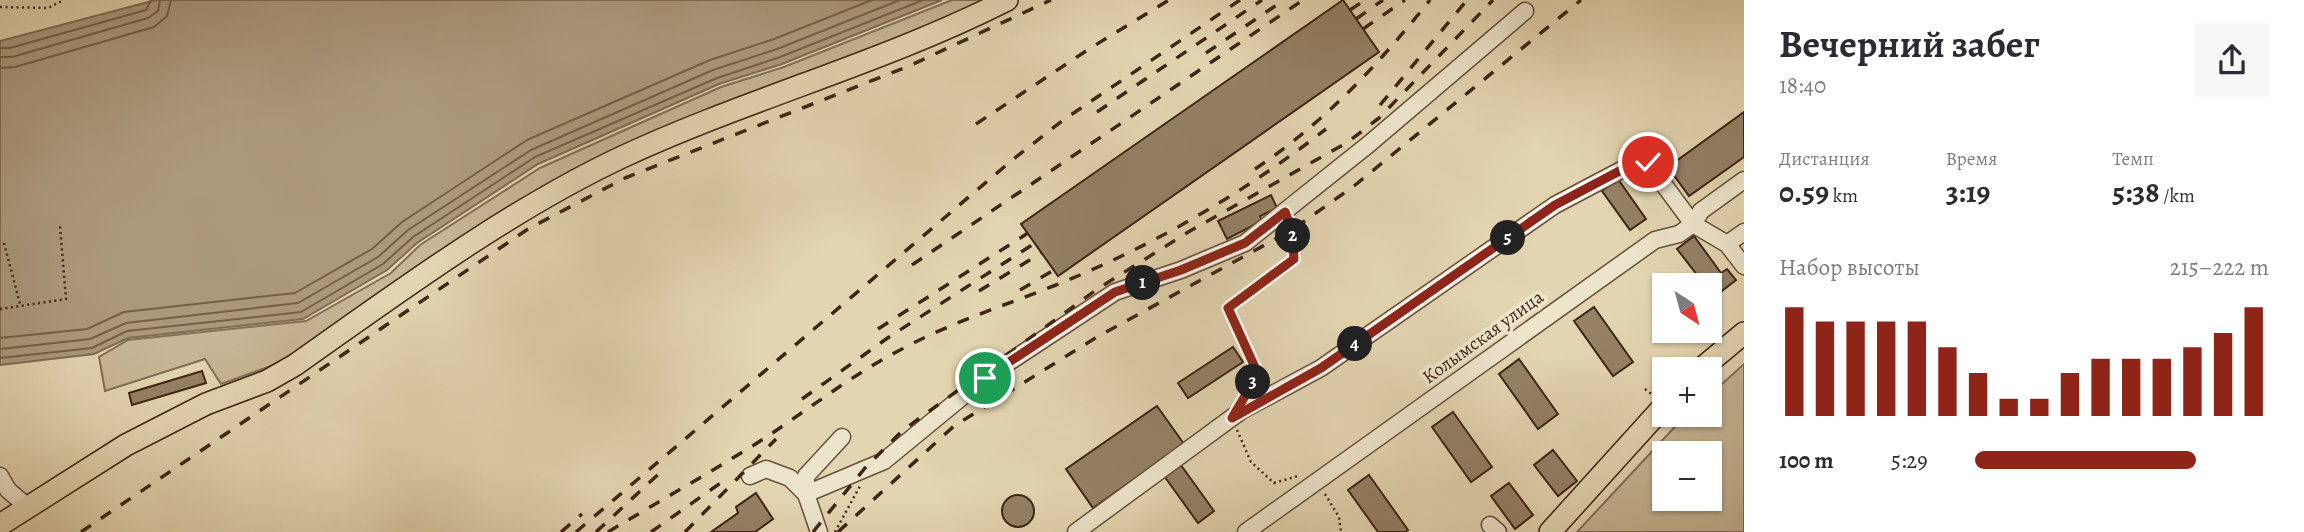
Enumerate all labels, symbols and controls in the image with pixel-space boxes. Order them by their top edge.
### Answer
text: Вечерний забег [1779,18,2040,70]
button: share [2195,23,2269,97]
text: 18:40 [1779,70,1826,101]
pin [1618,132,1678,192]
icon: check [1629,143,1667,181]
text: Дистанция [1779,146,1870,172]
text: Время [1946,146,1997,172]
text: Темп [2112,146,2154,172]
text: 0.59 [1779,172,1829,212]
text: 3:19 [1946,172,1990,212]
text: 5:38 [2112,172,2160,212]
text: km [1829,183,1858,209]
text: /km [2160,183,2195,209]
pin: 2 [1276,218,1310,254]
pin: 5 [1490,220,1526,256]
text: 2 [1288,222,1297,248]
text: 5 [1503,224,1512,250]
text: Набор высоты [1779,252,1920,283]
text: 215–222 m [2170,252,2269,283]
pin: 1 [1126,266,1160,300]
text: 1 [1139,269,1146,295]
north arrow [1652,273,1722,343]
map controls [1652,273,1722,511]
street label: Колымская улица [1417,284,1549,390]
pin: 4 [1338,326,1372,362]
text: 4 [1350,330,1359,356]
pin [955,348,1015,408]
button: + [1652,357,1722,427]
icon: arrive [966,359,1004,397]
pin: 3 [1236,364,1270,400]
text: 3 [1248,368,1257,394]
button: − [1652,441,1722,511]
text: 100 m [1779,445,1834,476]
text: 5:29 [1891,445,1928,476]

